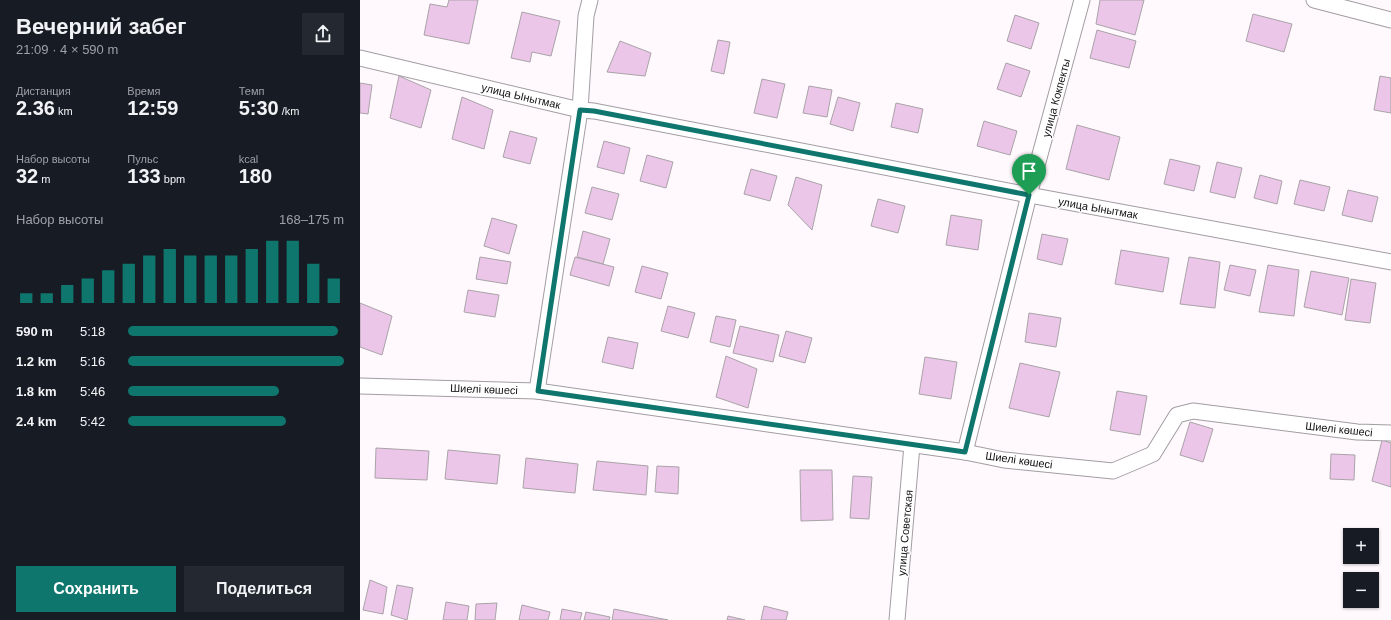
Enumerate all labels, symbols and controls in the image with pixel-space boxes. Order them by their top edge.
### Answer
button: share [302,13,344,55]
text: Вечерний забег [16,14,186,39]
text: 21:09 · 4 × 590 m [16,42,118,57]
street label: улица Кокпекты [1040,57,1072,138]
street label: улица Ынытмак [480,81,562,111]
text: Дистанция [16,85,71,97]
text: Время [127,85,160,97]
text: Темп [239,85,264,97]
text: 2.36 [16,97,55,119]
text: 12:59 [127,97,178,119]
text: 5:30 [239,97,279,119]
text: km [55,105,73,117]
text: /km [279,105,299,117]
text: Набор высоты [16,153,90,165]
text: Пульс [127,153,158,165]
text: kcal [239,153,258,165]
pin [1012,154,1046,195]
icon: arrive [1018,160,1040,182]
text: 32 [16,165,38,187]
text: 133 [127,165,161,187]
text: 180 [239,165,272,187]
text: m [38,173,50,185]
text: bpm [161,173,185,185]
street label: улица Ынытмак [1057,195,1139,221]
text: Набор высоты [16,212,103,227]
text: 168–175 m [279,212,344,227]
text: 590 m [16,324,53,339]
text: 5:18 [80,324,105,339]
text: 1.2 km [16,354,56,369]
text: 5:16 [80,354,105,369]
street label: Шиелі көшесі [450,382,518,396]
text: 1.8 km [16,384,56,399]
text: 5:46 [80,384,105,399]
text: 2.4 km [16,414,56,429]
text: 5:42 [80,414,105,429]
street label: Шиелі көшесі [1305,419,1373,439]
street label: Шиелі көшесі [985,449,1053,471]
street label: улица Советская [895,489,915,577]
map controls [1343,528,1379,608]
button: + [1343,528,1379,564]
button: Сохранить [16,566,176,612]
button: Поделиться [184,566,344,612]
button: − [1343,572,1379,608]

